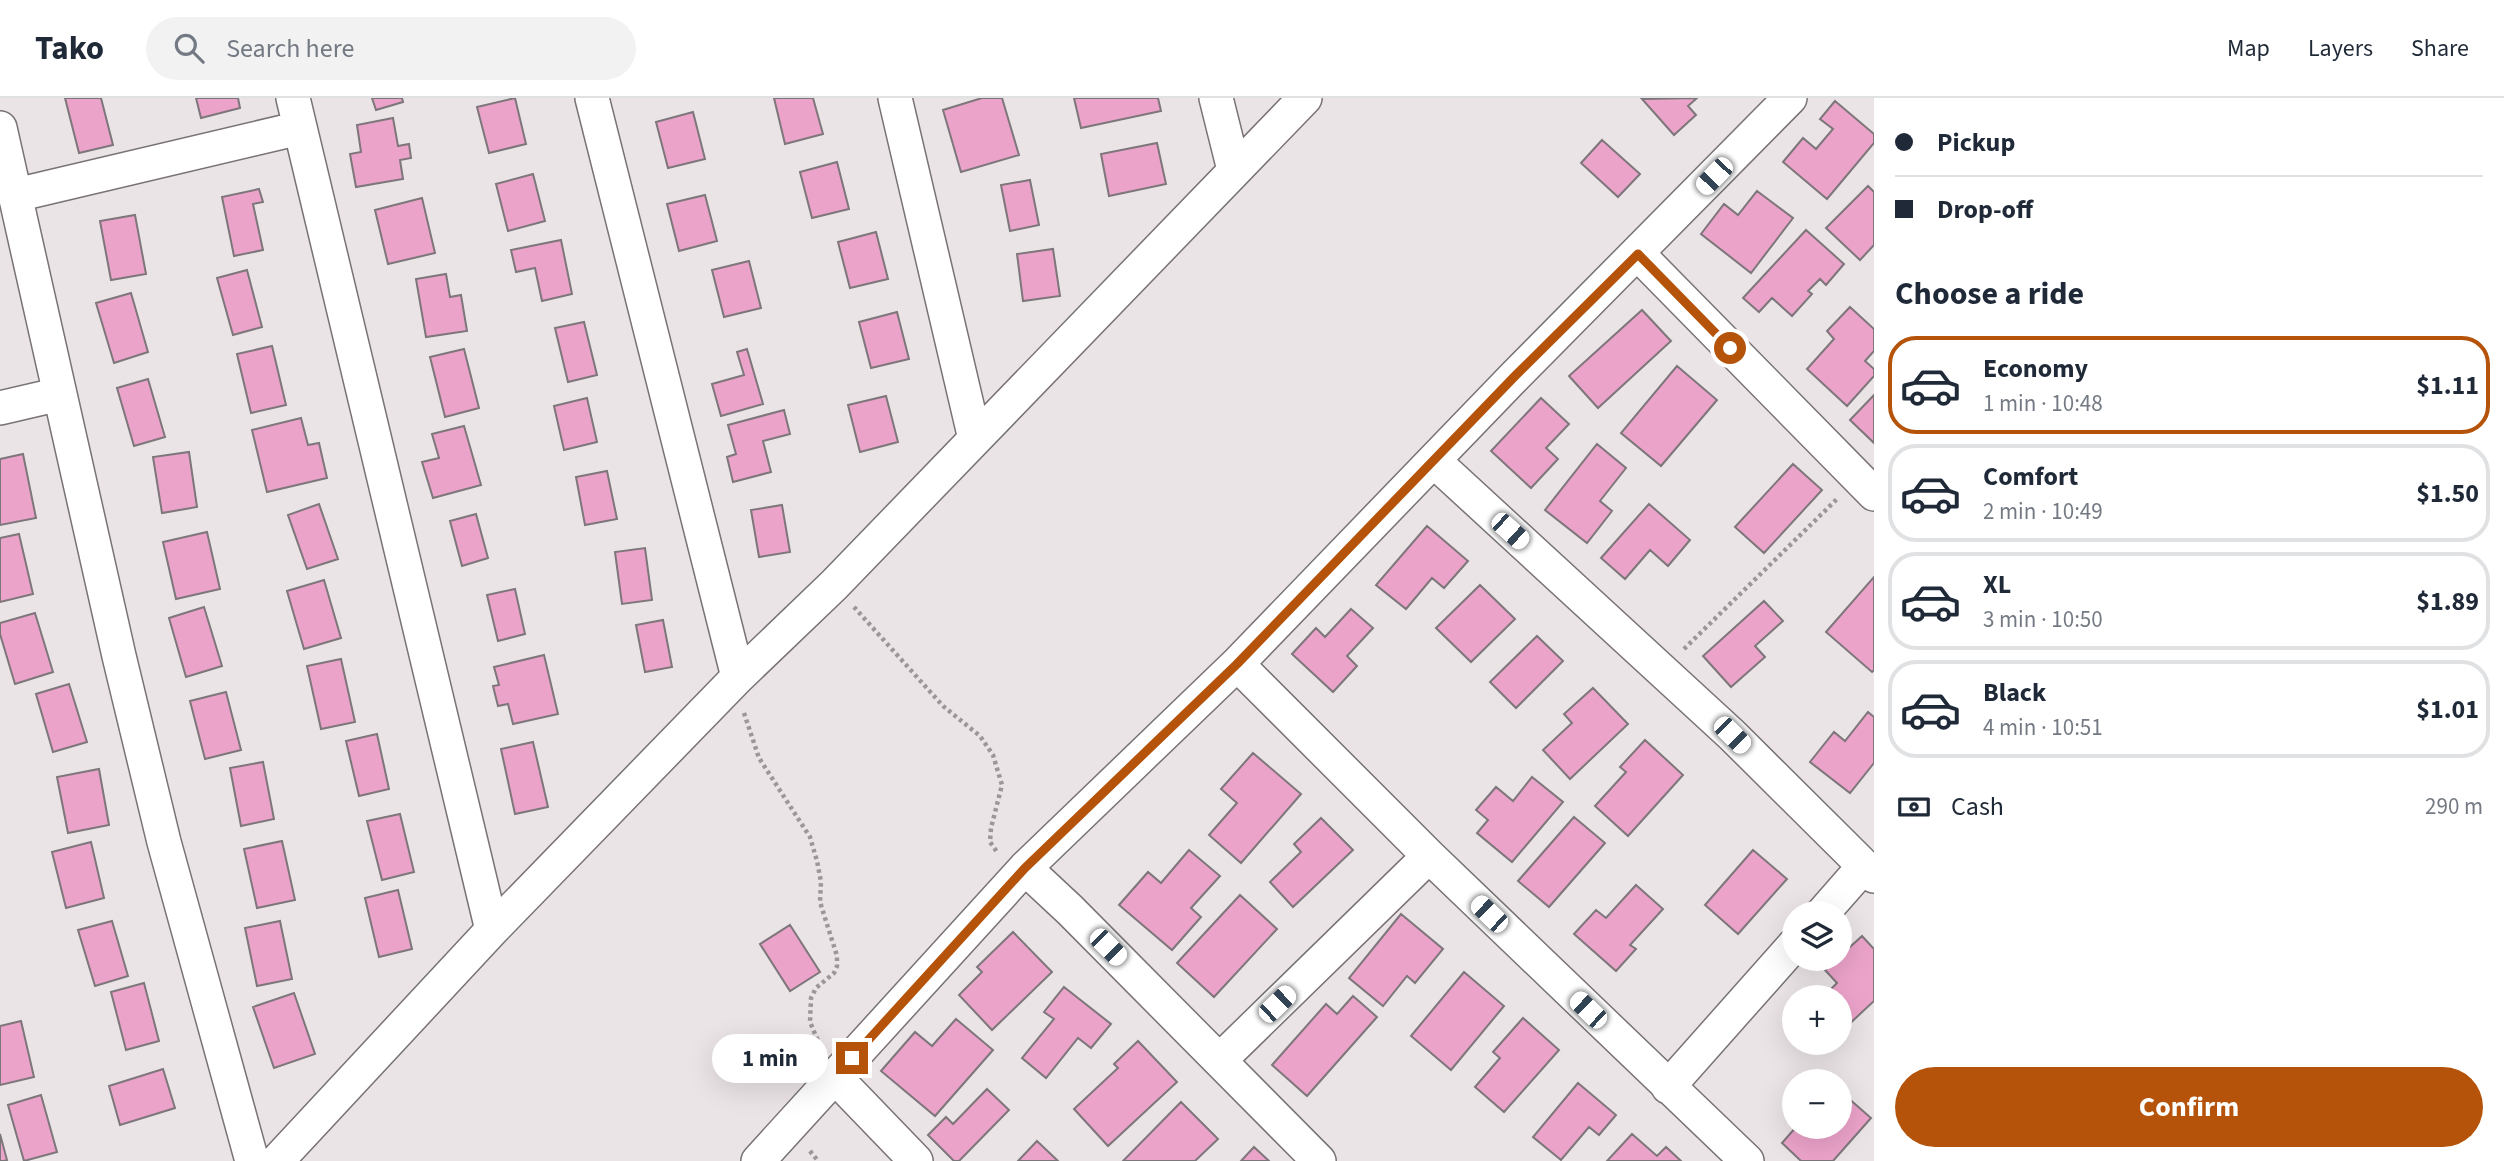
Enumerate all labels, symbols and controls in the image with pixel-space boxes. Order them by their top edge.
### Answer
search box [146,17,636,80]
text: Tako [35,25,104,72]
icon: search [170,29,208,67]
text: Search here [226,30,354,67]
text: Map [2227,31,2270,66]
text: Layers [2308,31,2373,66]
text: Share [2411,31,2469,66]
text: Pickup [1937,124,2015,161]
car [1692,154,1737,198]
text: Drop-off [1937,191,2033,228]
text: Choose a ride [1895,271,2084,317]
route start [1714,332,1746,364]
text: Economy [1983,350,2088,387]
icon: car [1899,354,1962,417]
text: $1.11 [2416,367,2479,404]
text: 1 min · 10:48 [1983,387,2103,420]
text: Comfort [1983,458,2078,495]
icon: car [1899,462,1962,525]
text: $1.50 [2416,475,2479,512]
text: 2 min · 10:49 [1983,495,2103,528]
car [1488,509,1533,553]
text: XL [1983,566,2011,603]
icon: car [1899,570,1962,633]
text: $1.89 [2416,583,2479,620]
text: 3 min · 10:50 [1983,603,2103,636]
text: Black [1983,674,2046,711]
icon: car [1899,678,1962,741]
text: $1.01 [2416,691,2479,728]
text: 4 min · 10:51 [1983,711,2103,744]
car [1710,713,1755,757]
icon: cash [1895,788,1933,826]
text: Cash [1951,788,2004,825]
text: 290 m [2425,790,2483,823]
car [1467,892,1512,936]
map controls [1782,901,1852,1139]
button: layers [1782,901,1852,971]
car [1086,925,1131,969]
car [1255,982,1300,1026]
button: + [1782,985,1852,1055]
car [1566,988,1611,1032]
callout: 1 min [712,1034,828,1082]
text: 1 min [742,1042,798,1075]
route end [836,1042,868,1074]
button: Confirm [1895,1067,2483,1147]
button: − [1782,1069,1852,1139]

